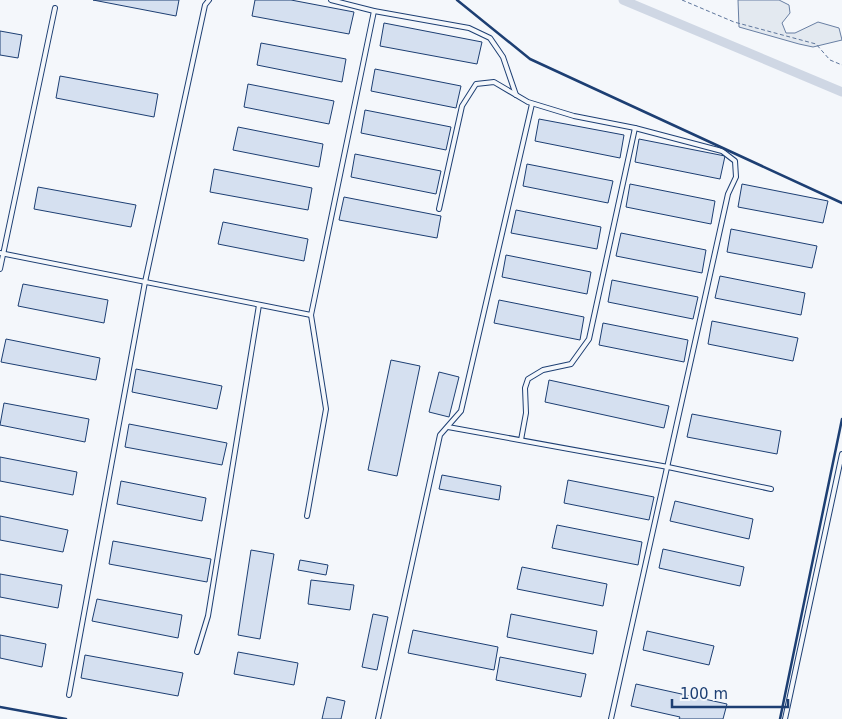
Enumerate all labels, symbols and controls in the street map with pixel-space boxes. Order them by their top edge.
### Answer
scale bar [672,676,788,708]
text: 100 m [680,685,728,703]

